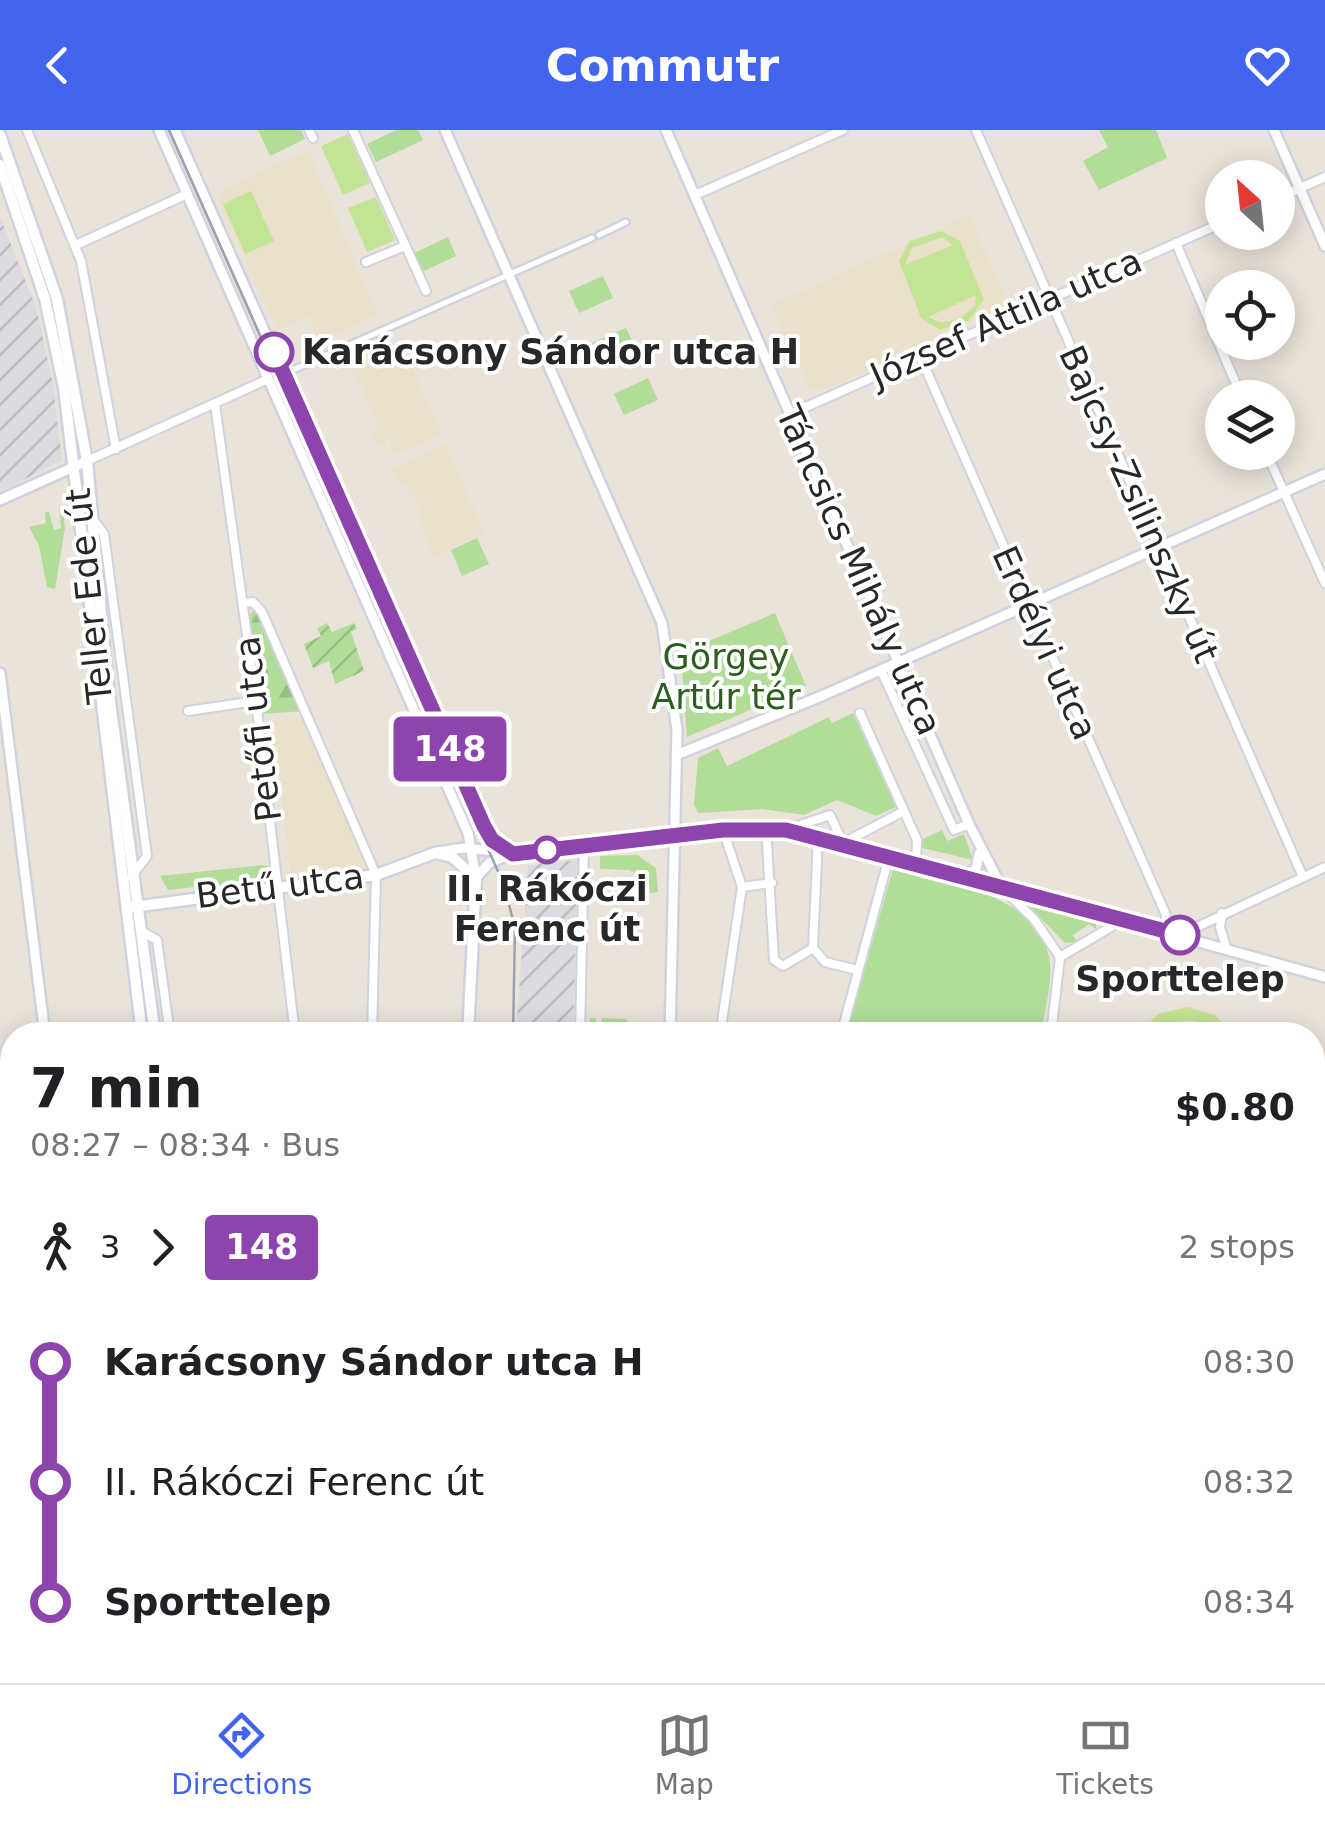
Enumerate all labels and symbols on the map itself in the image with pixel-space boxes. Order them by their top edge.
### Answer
north arrow [1205,160,1295,250]
street label: József Attila utca [862,240,1148,397]
place label: Karácsony Sándor utca H [302,332,799,372]
marker: Karácsony Sándor utca H [255,333,293,371]
street label: Bajcsy-Zsilinszky út [1051,339,1227,669]
street label: Táncsics Mihály utca [768,398,950,741]
street label: Teller Ede út [58,486,120,707]
street label: Erdélyi utca [985,540,1105,746]
street label: Petőfi utca [227,634,289,824]
park label: Görgey Artúr tér [651,637,801,717]
line badge: 148 [392,716,508,782]
marker: II. Rákóczi Ferenc út [534,837,560,863]
street label: Betű utca [194,856,366,916]
place label: II. Rákóczi Ferenc út [446,869,648,949]
marker: Sporttelep [1161,916,1199,954]
place label: Sporttelep [1075,959,1285,999]

